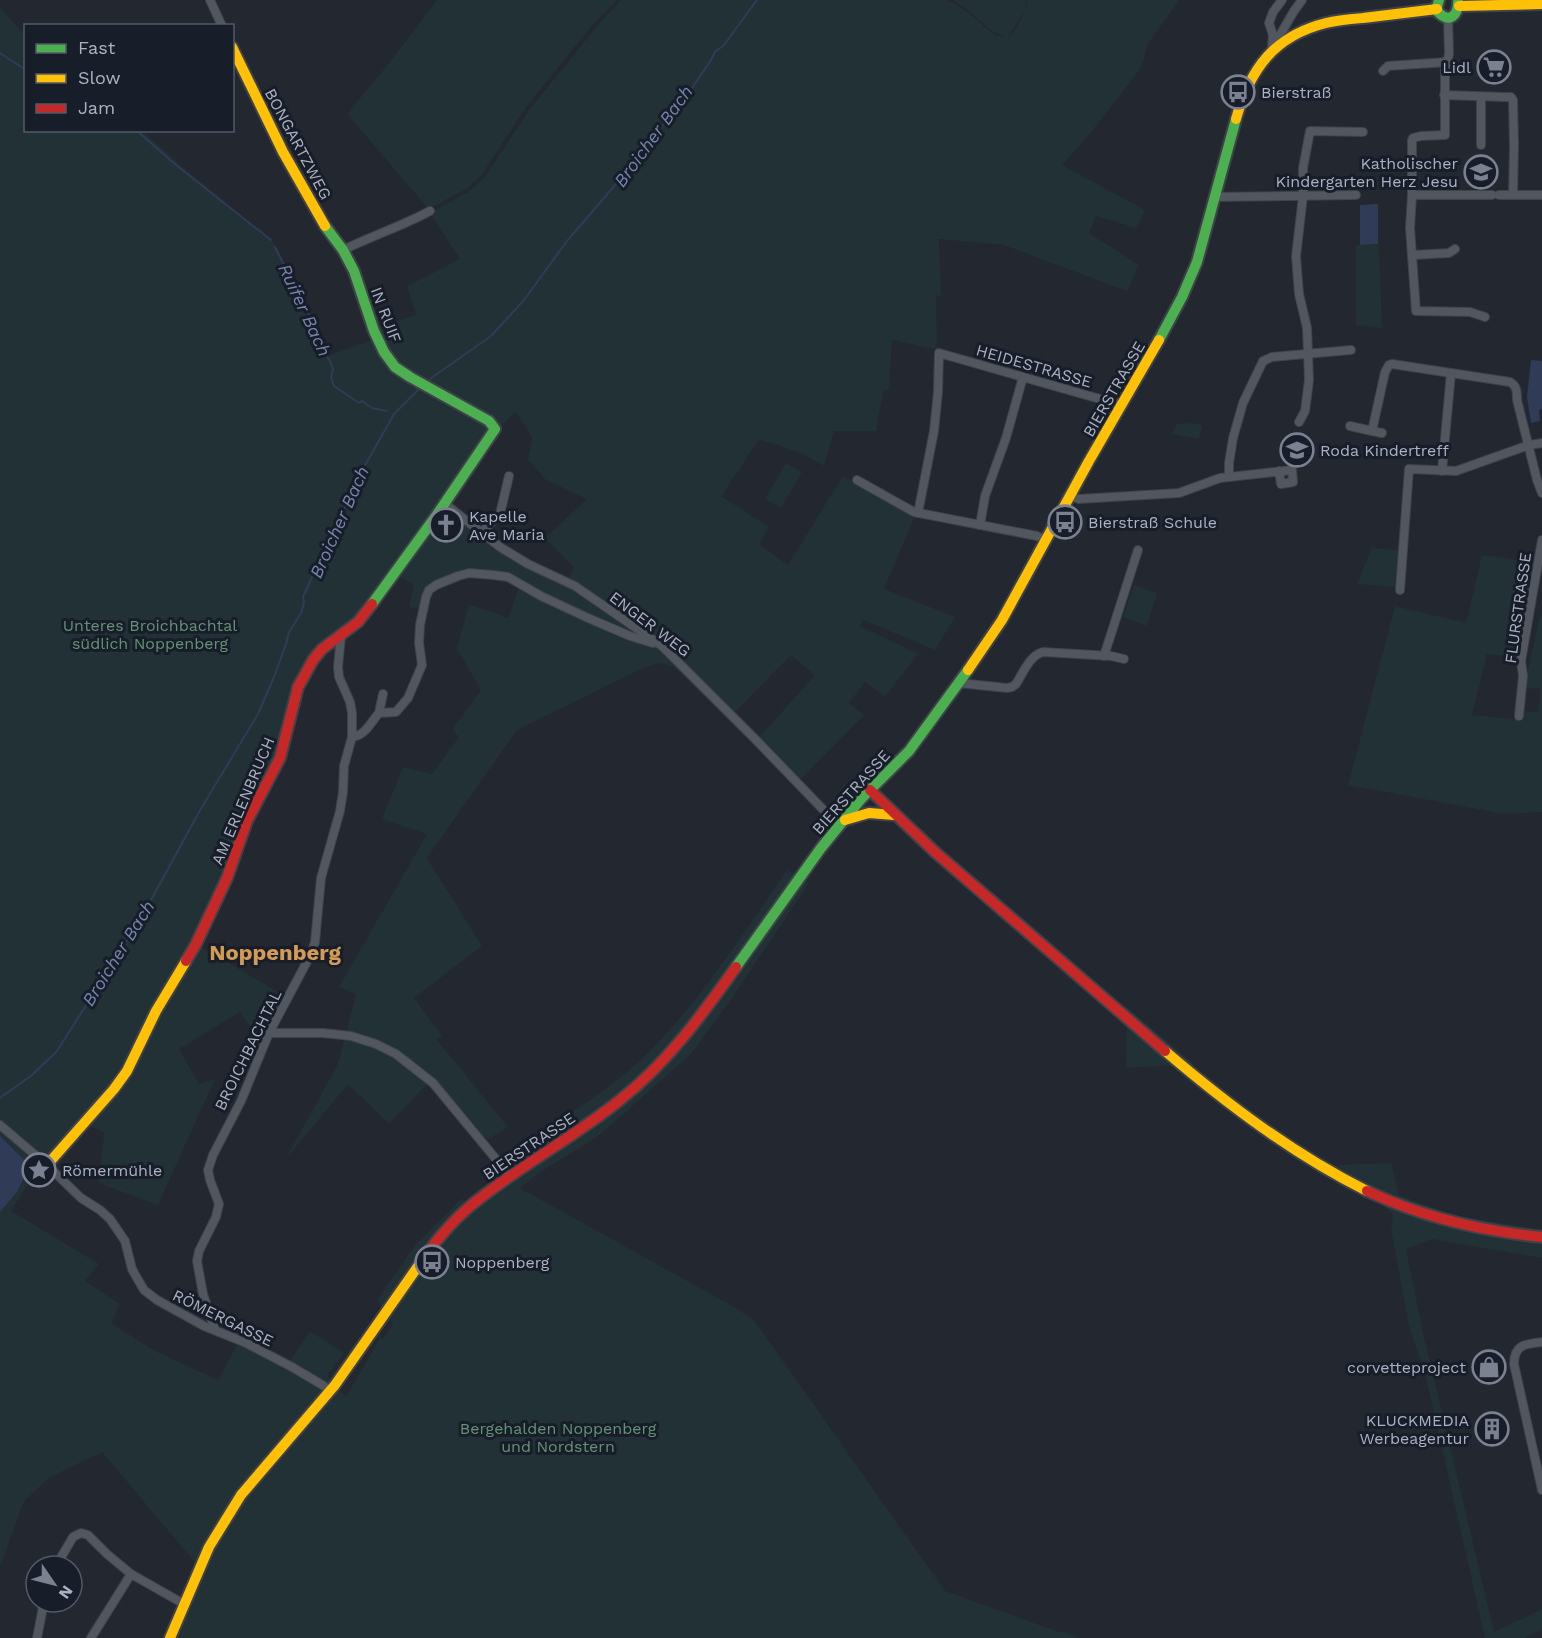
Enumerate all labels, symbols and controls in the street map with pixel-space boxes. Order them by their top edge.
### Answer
legend [24,24,234,132]
text: Fast [78,37,116,58]
supermarket icon: Lidl [1476,49,1512,85]
place label: Lidl [1442,58,1471,77]
text: Slow [78,67,121,88]
bus stop icon: Bierstraß [1220,74,1256,110]
water label: Broicher Bach [609,81,697,191]
place label: Bierstraß [1261,83,1332,102]
street label: BONGARTZWEG [261,85,335,203]
text: Jam [78,97,115,118]
place label: Katholischer Kindergarten Herz Jesu [1276,154,1458,191]
school or university icon: Katholischer Kindergarten Herz Jesu [1463,154,1499,190]
water label: Ruifer Bach [274,260,336,360]
street label: IN RUIF [367,284,405,346]
street label: BIERSTRASSE [1079,338,1149,440]
street label: HEIDESTRASSE [974,340,1094,392]
school or university icon: Roda Kindertreff [1279,432,1315,468]
place label: Roda Kindertreff [1320,441,1449,460]
water label: Broicher Bach [305,463,373,581]
bus stop icon: Bierstraß Schule [1047,504,1083,540]
church icon: Kapelle Ave Maria [428,507,464,543]
place label: Kapelle Ave Maria [469,507,545,544]
place label: Bierstraß Schule [1088,513,1217,532]
street label: FLURSTRASSE [1501,551,1535,665]
street label: ENGER WEG [606,587,694,661]
park label: Unteres Broichbachtal südlich Noppenberg [63,616,237,653]
street label: AM ERLENBRUCH [207,734,279,868]
street label: BIERSTRASSE [808,746,894,838]
water label: Broicher Bach [77,896,159,1010]
district label: Noppenberg [209,940,341,965]
street label: BROICHBACHTAL [211,986,286,1113]
street label: BIERSTRASSE [479,1108,579,1184]
place icon: Römermühle [21,1152,57,1188]
place label: Römermühle [62,1161,162,1180]
bus stop icon: Noppenberg [414,1244,450,1280]
place label: Noppenberg [455,1253,550,1272]
street label: RÖMERGASSE [170,1285,276,1351]
shop icon: corvetteproject [1471,1349,1507,1385]
place label: corvetteproject [1347,1358,1466,1377]
place label: KLUCKMEDIA Werbeagentur [1359,1411,1469,1448]
building icon: KLUCKMEDIA Werbeagentur [1474,1411,1510,1447]
park label: Bergehalden Noppenberg und Nordstern [460,1419,657,1456]
north arrow [24,1554,84,1614]
text: N [55,1582,77,1603]

